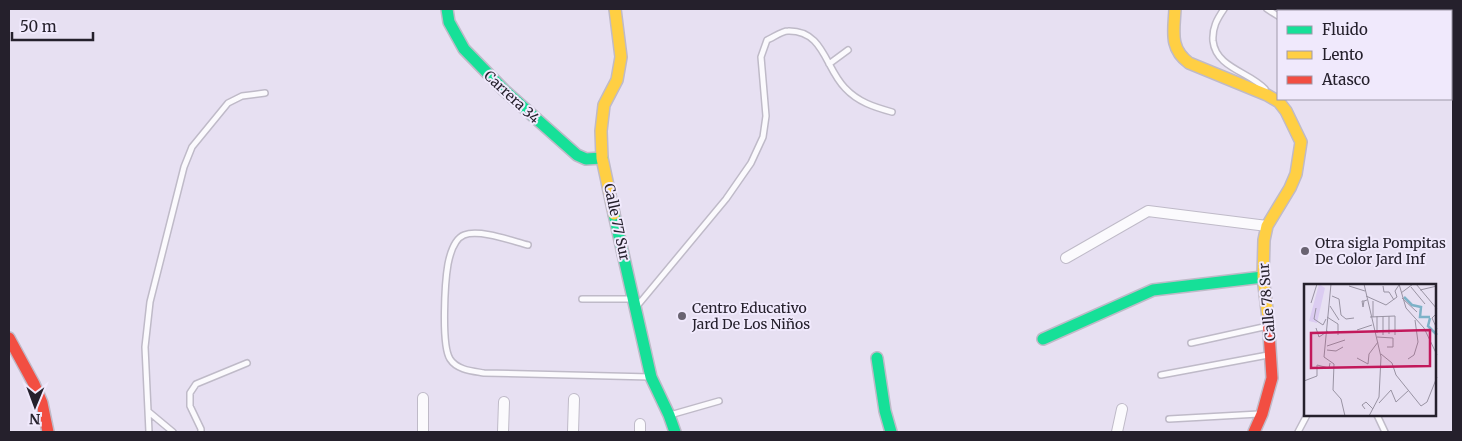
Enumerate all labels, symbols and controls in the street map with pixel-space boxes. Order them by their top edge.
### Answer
scale bar [12,10,94,42]
legend [1277,10,1452,100]
text: 50 m [20,17,57,36]
text: Fluido [1322,20,1368,39]
text: Lento [1322,45,1364,64]
street label: Carrera 34 [480,67,544,128]
text: Atasco [1321,70,1370,89]
street label: Calle 77 Sur [600,182,634,262]
place label: Otra sigla Pompitas De Color Jard Inf [1315,234,1446,268]
marker: Otra sigla Pompitas De Color Jard Inf [1299,245,1311,257]
street label: Calle 78 Sur [1255,262,1279,342]
inset map [1304,284,1437,416]
place label: Centro Educativo Jard De Los Niños [691,299,810,333]
marker: Centro Educativo Jard De Los Niños [676,310,688,322]
north arrow [10,381,60,431]
text: N [29,410,40,428]

